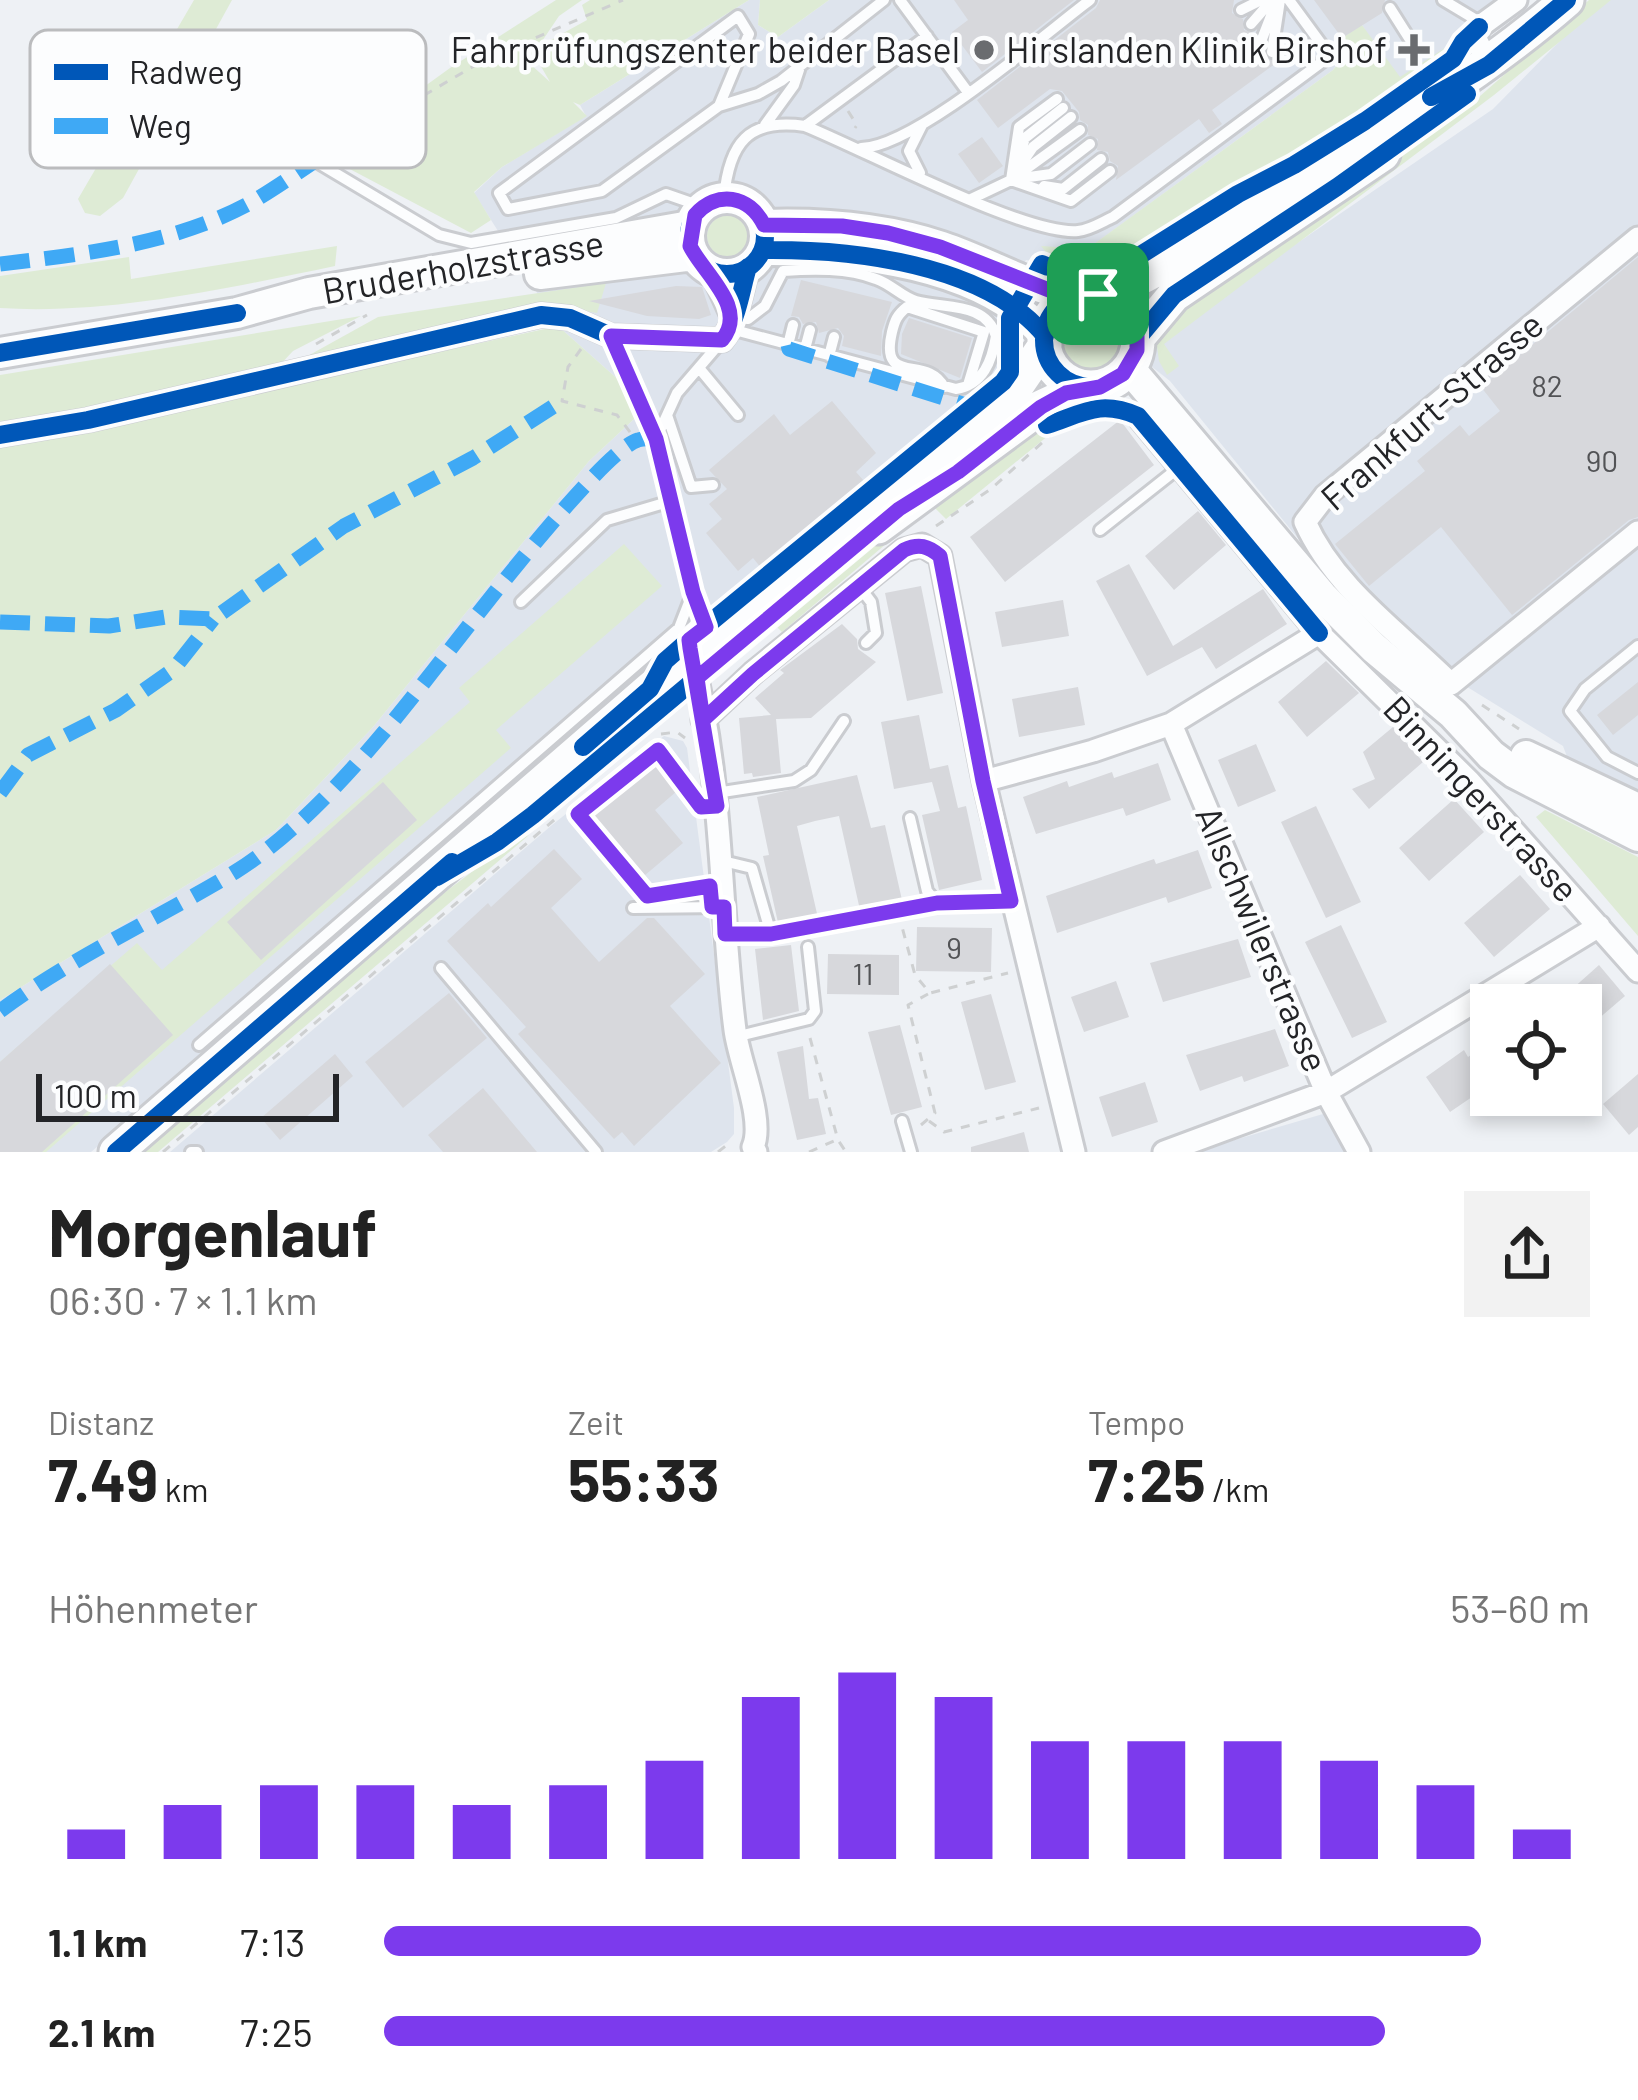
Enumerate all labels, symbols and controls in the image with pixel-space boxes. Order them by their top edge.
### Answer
place label: Fahrprüfungszenter beider Basel [450,27,960,70]
place label: Hirslanden Klinik Birshof [1006,27,1387,70]
legend [30,30,426,168]
marker: Hirslanden Klinik Birshof [1398,34,1430,66]
marker: Fahrprüfungszenter beider Basel [971,37,997,63]
text: Radweg [129,51,243,91]
text: Weg [129,105,192,145]
street label: Bruderholzstrasse [319,220,607,311]
pin [1047,243,1149,345]
icon: arrive [1065,261,1131,327]
street label: Frankfurt-Strasse [1311,302,1551,518]
house number: 82 [1531,367,1563,403]
house number: 90 [1586,442,1618,478]
street label: Binningerstrasse [1376,686,1588,910]
street label: Allschwilerstrasse [1188,799,1339,1078]
house number: 9 [946,929,962,965]
house number: 11 [852,955,874,991]
map controls [1470,984,1602,1116]
button: locate [1470,984,1602,1116]
scale bar [36,1068,339,1121]
text: 100 m [54,1075,137,1115]
text: Morgenlauf [48,1191,377,1270]
button: share [1464,1191,1590,1317]
text: 06:30 · 7 × 1.1 km [48,1276,318,1323]
text: Distanz [48,1402,154,1442]
text: Zeit [568,1402,624,1442]
text: Tempo [1088,1402,1185,1442]
text: 7.49 [48,1442,158,1514]
text: 55:33 [568,1442,719,1514]
text: 7:25 [1088,1442,1206,1514]
text: km [158,1469,209,1509]
text: /km [1206,1469,1269,1509]
text: Höhenmeter [48,1584,258,1631]
text: 53–60 m [1450,1584,1590,1631]
text: 1.1 km [48,1918,147,1965]
text: 7:13 [240,1918,305,1965]
text: 2.1 km [48,2008,155,2055]
text: 7:25 [240,2008,313,2055]

